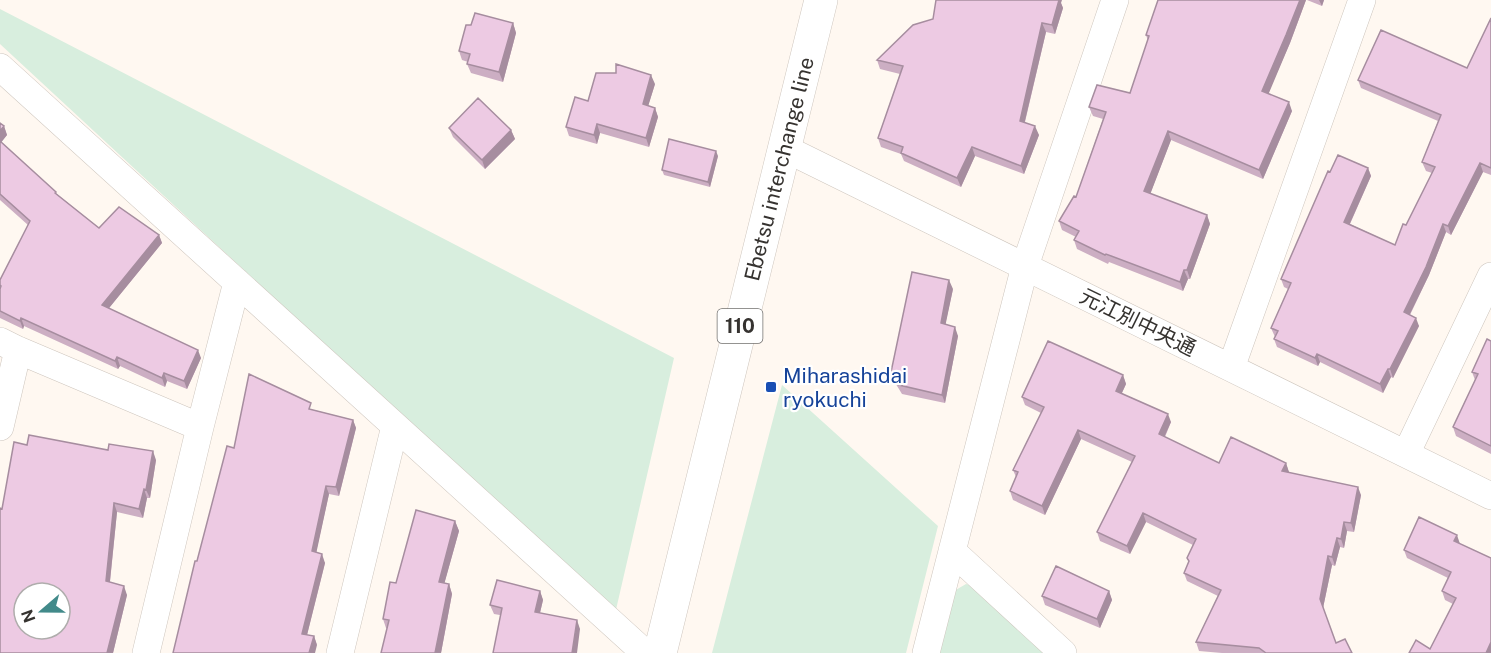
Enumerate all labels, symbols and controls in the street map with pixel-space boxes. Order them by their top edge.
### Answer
street label: Ebetsu interchange line [739,54,819,284]
street label: 元江別中央通 [1076,283,1200,361]
road number: 110 [718,309,762,343]
place label: Miharashidai ryokuchi [783,363,907,412]
marker: Miharashidai ryokuchi [764,380,778,394]
north arrow [12,581,72,641]
text: N [17,607,39,625]

